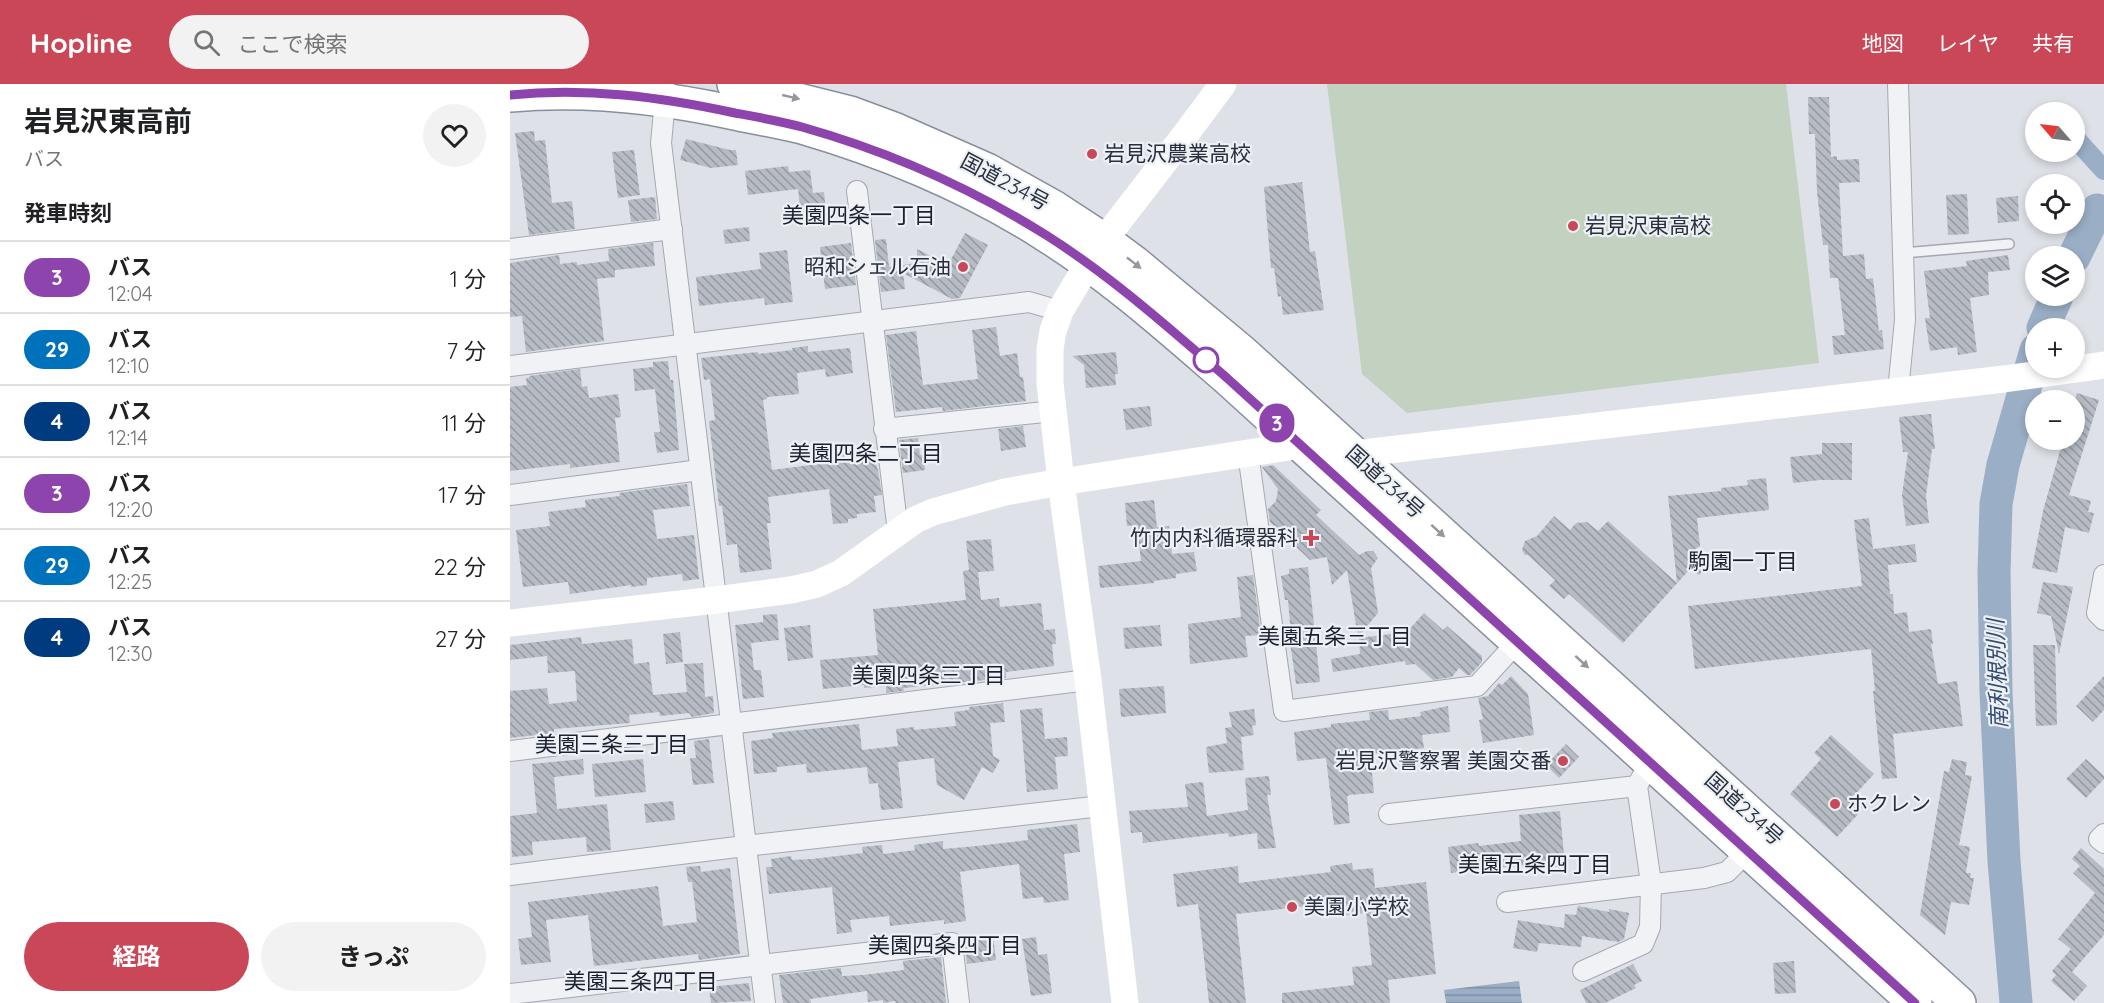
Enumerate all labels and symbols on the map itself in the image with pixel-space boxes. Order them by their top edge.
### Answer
one-way arrow [782,93,801,102]
north arrow [2025,102,2085,162]
place label: 岩見沢農業高校 [1104,140,1251,166]
street label: 国道234号 [957,147,1054,215]
marker: 岩見沢農業高校 [1085,147,1099,161]
district label: 美園四条一丁目 [782,201,936,229]
place label: 岩見沢東高校 [1585,212,1711,238]
marker: 岩見沢東高校 [1566,219,1580,233]
place label: 昭和シェル石油 [804,253,951,279]
one-way arrow [1127,256,1142,268]
marker: 昭和シェル石油 [956,260,970,274]
unlabelled marker [1193,347,1219,373]
line badge: 3 [1258,404,1296,442]
district label: 美園四条二丁目 [789,439,943,467]
street label: 国道234号 [1341,439,1430,523]
place label: 竹内内科循環器科 [1130,524,1298,550]
one-way arrow [1430,524,1445,537]
marker: 竹内内科循環器科 [1302,529,1320,547]
district label: 駒園一丁目 [1688,547,1798,575]
water label: 南利根別川 [1981,617,2013,729]
district label: 美園五条三丁目 [1258,622,1412,650]
one-way arrow [1575,655,1590,669]
district label: 美園四条三丁目 [852,661,1006,689]
district label: 美園三条三丁目 [535,730,689,758]
place label: 岩見沢警察署 美園交番 [1335,747,1551,773]
marker: 岩見沢警察署 美園交番 [1556,754,1570,768]
street label: 国道234号 [1700,766,1789,850]
place label: ホクレン [1847,790,1931,816]
marker: ホクレン [1828,797,1842,811]
district label: 美園五条四丁目 [1458,850,1612,878]
place label: 美園小学校 [1304,893,1409,919]
marker: 美園小学校 [1285,900,1299,914]
district label: 美園四条四丁目 [868,931,1022,959]
district label: 美園三条四丁目 [564,967,718,995]

